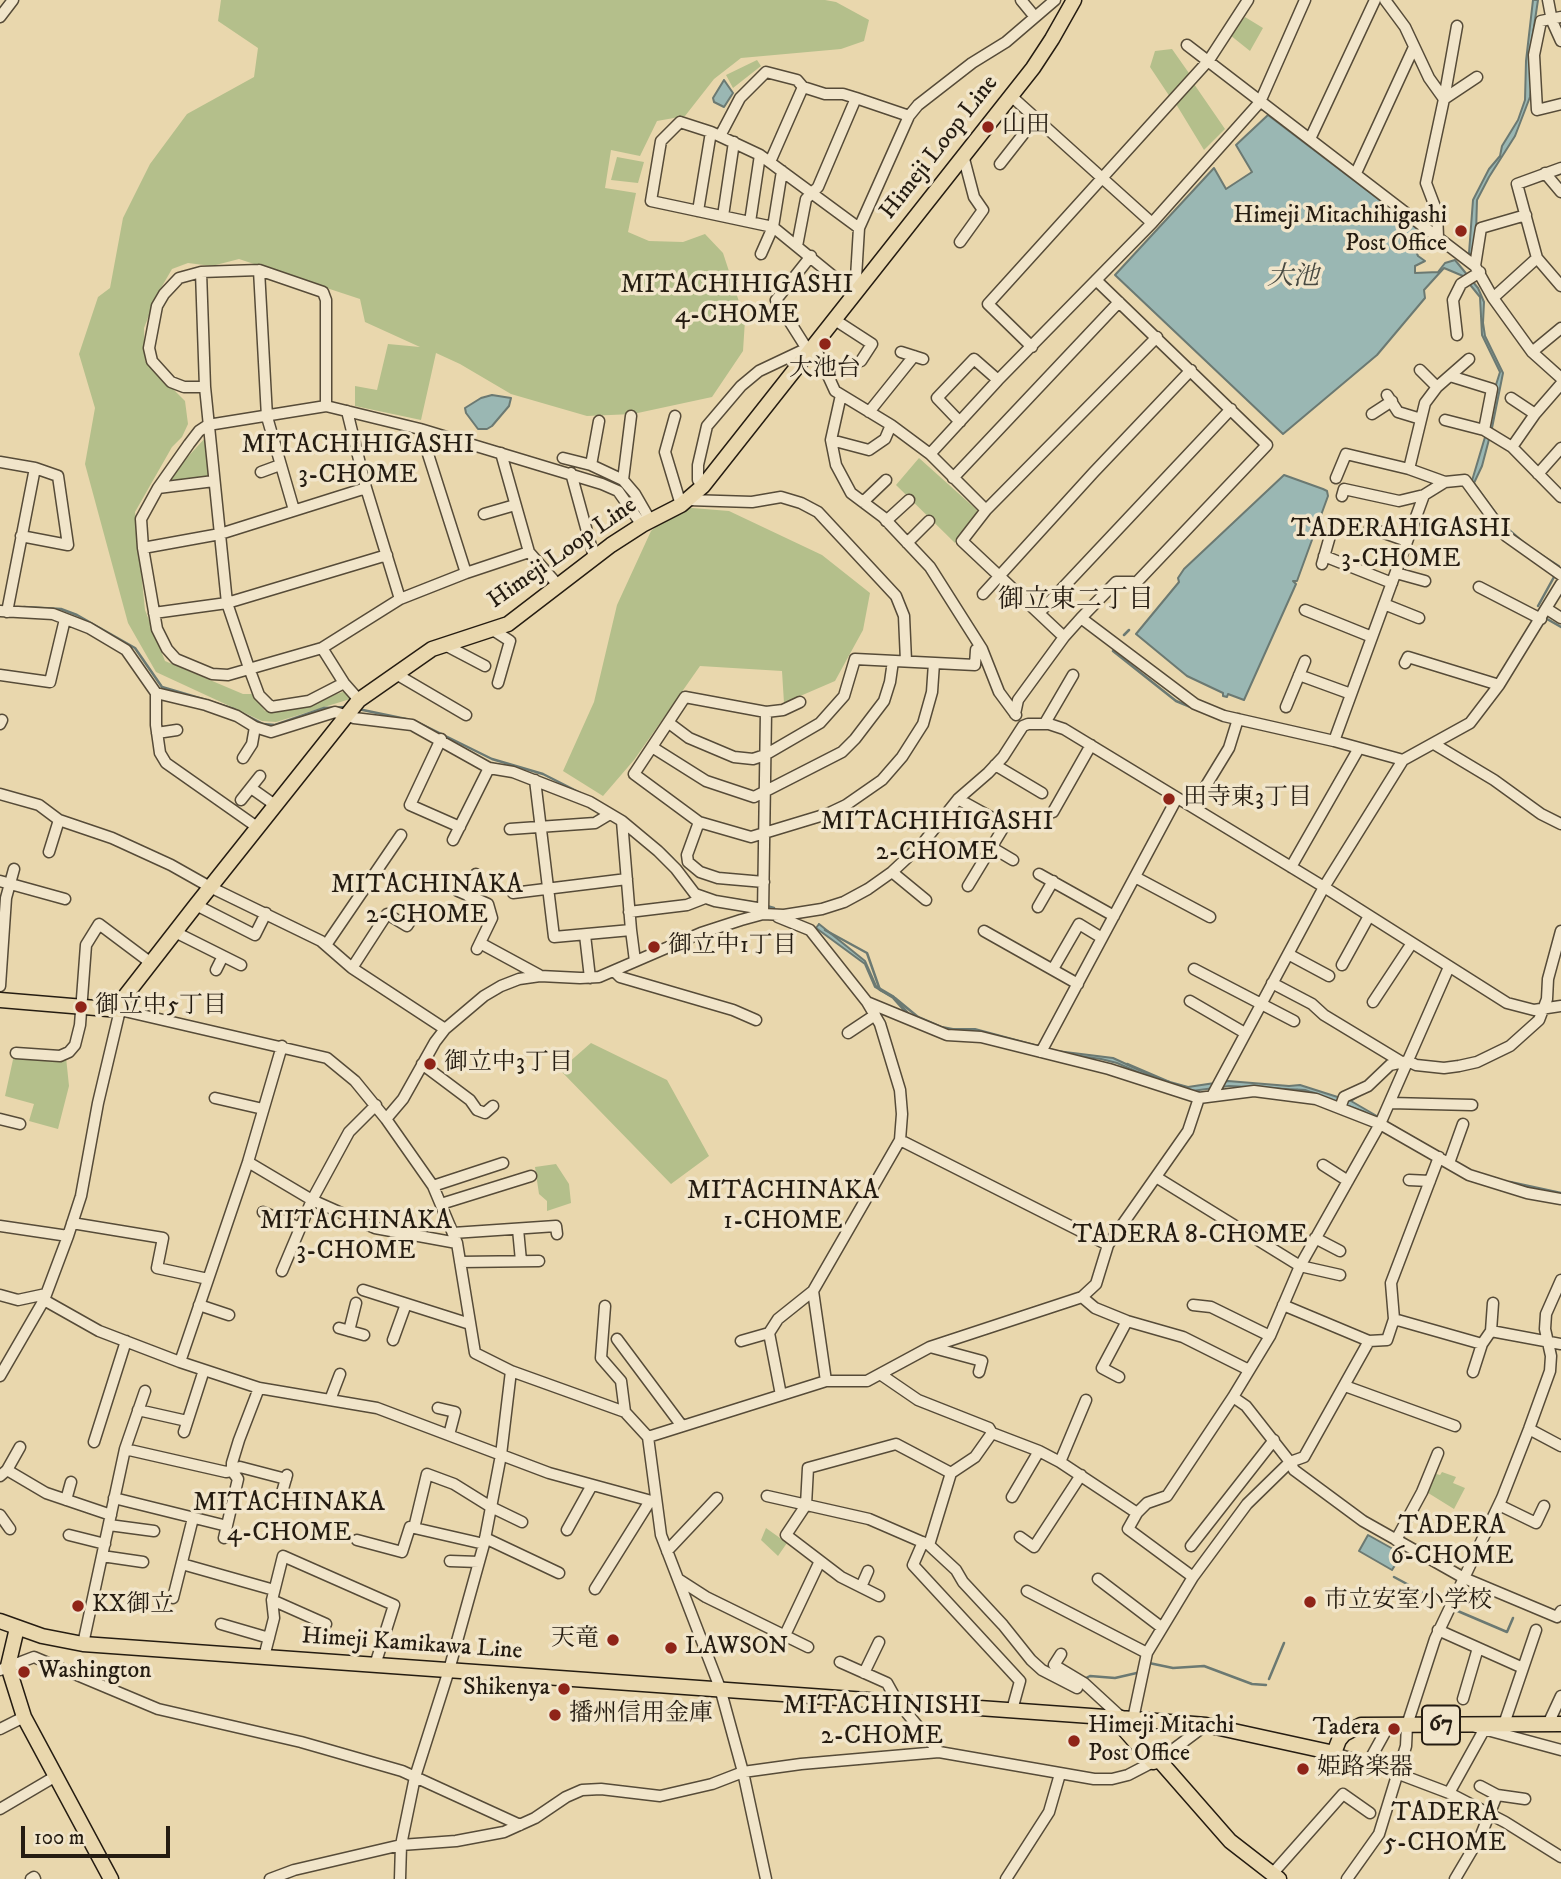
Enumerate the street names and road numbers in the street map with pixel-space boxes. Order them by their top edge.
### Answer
street label: Himeji Loop Line [875,70,1005,226]
street label: Himeji Loop Line [483,492,643,616]
street label: Himeji Kamikawa Line [301,1623,523,1667]
road number: 67 [1422,1706,1460,1744]

